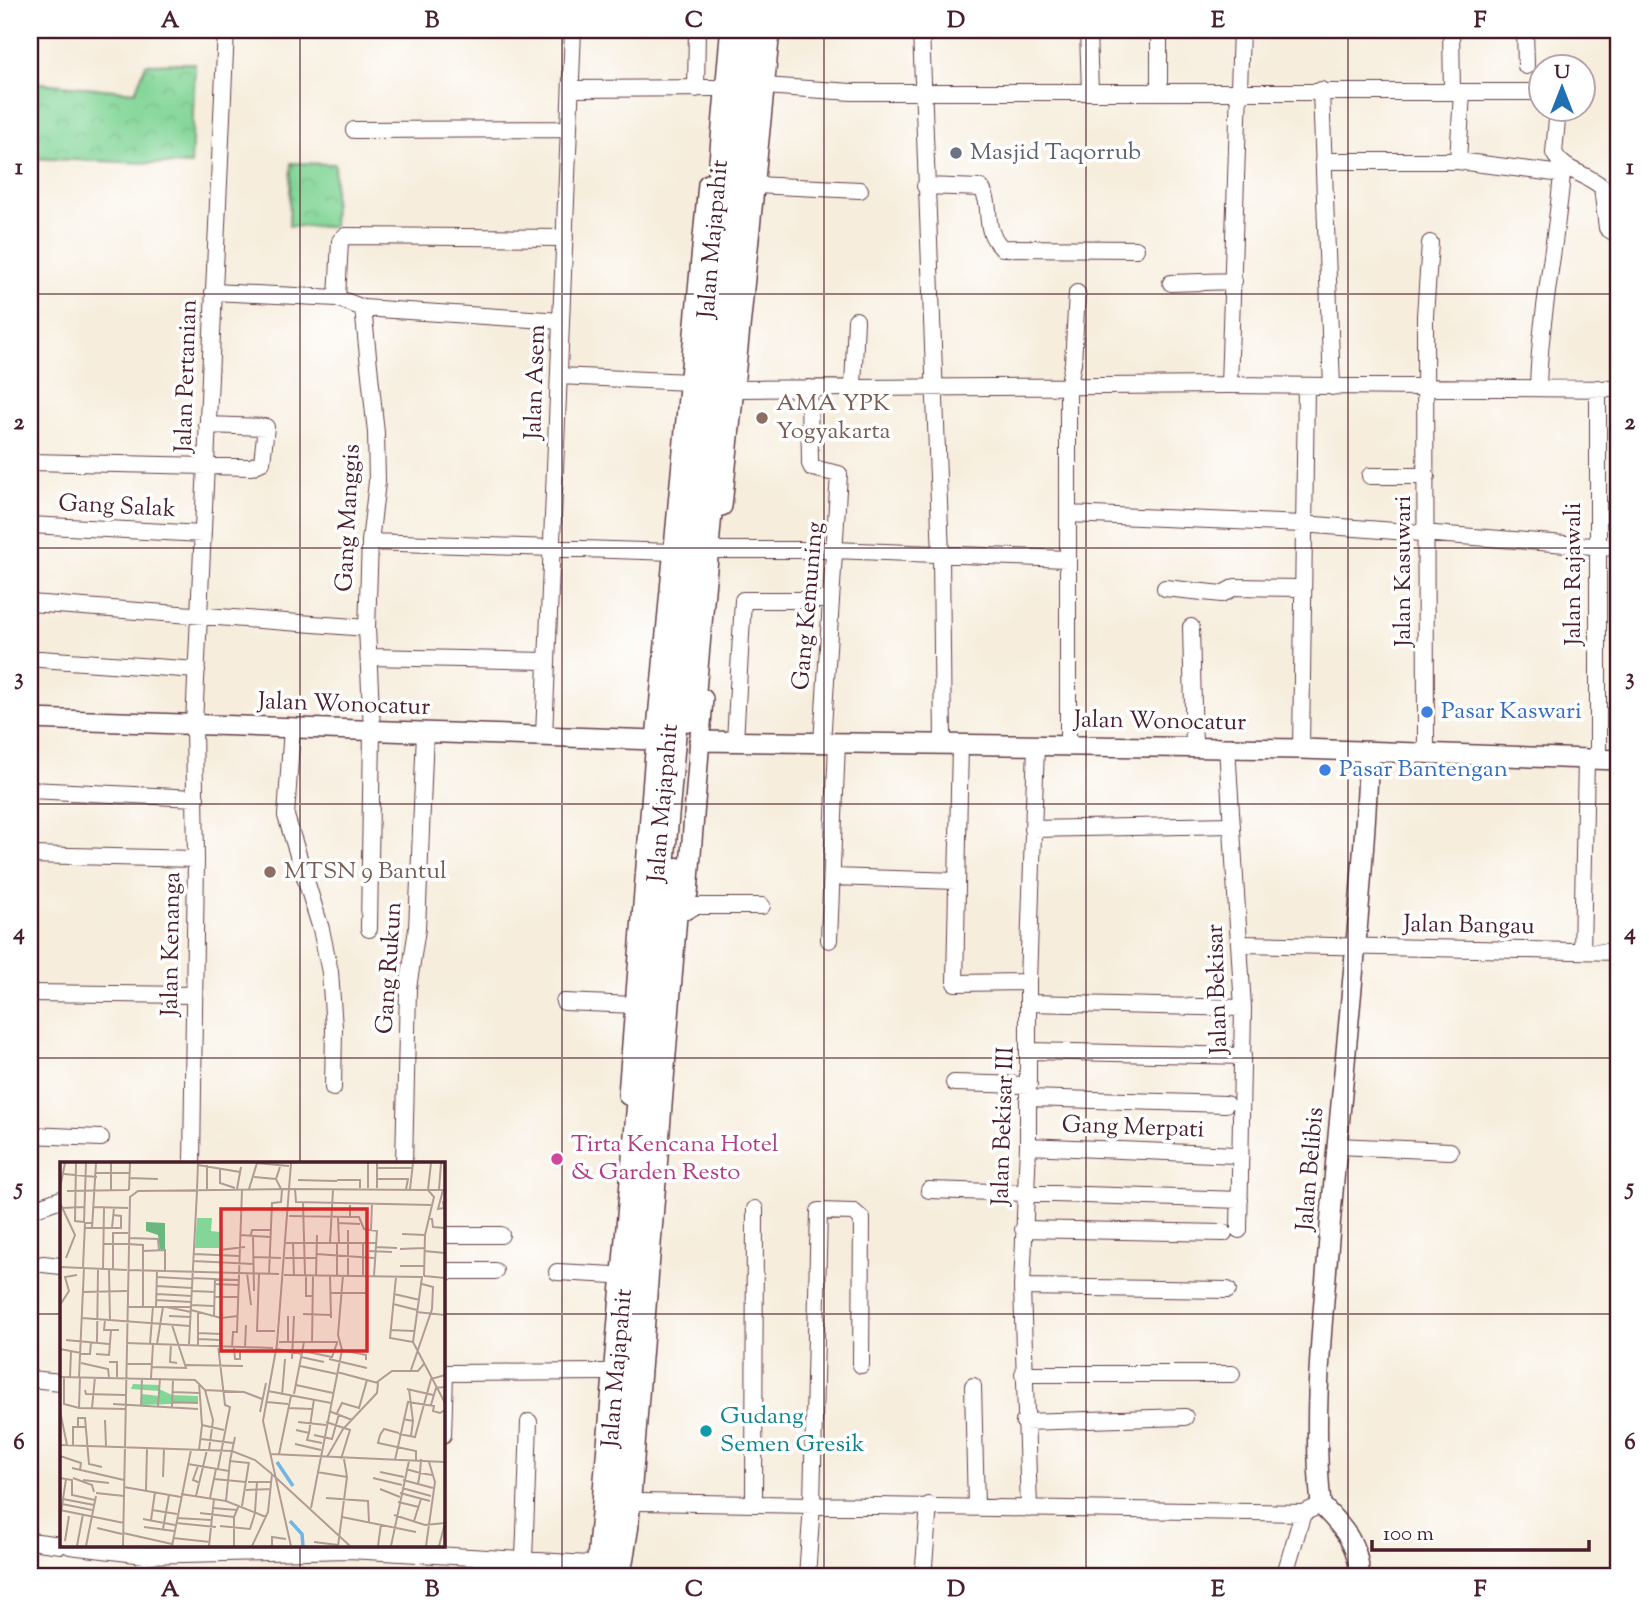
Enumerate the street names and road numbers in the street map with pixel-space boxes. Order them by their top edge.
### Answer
street label: Jalan Majapahit [690,158,738,322]
street label: Jalan Pertanian [167,299,207,455]
street label: Jalan Asem [517,324,555,442]
street label: Gang Manggis [328,443,370,593]
street label: Gang Salak [57,487,177,527]
street label: Jalan Kasuwari [1387,495,1421,649]
street label: Jalan Rajawali [1557,502,1591,648]
street label: Gang Kemuning [785,520,833,692]
street label: Jalan Wonocatur [255,685,431,725]
street label: Jalan Wonocatur [1072,703,1246,741]
street label: Jalan Majapahit [640,722,688,886]
street label: Jalan Kenanga [154,871,190,1019]
street label: Gang Rukun [368,901,412,1035]
street label: Jalan Bangau [1401,908,1535,944]
street label: Jalan Bekisar [1199,923,1237,1057]
street label: Jalan Bekisar III [984,1046,1024,1208]
street label: Jalan Belibis [1288,1106,1333,1234]
street label: Gang Merpati [1061,1109,1205,1147]
street label: Jalan Majapahit [594,1287,642,1451]

